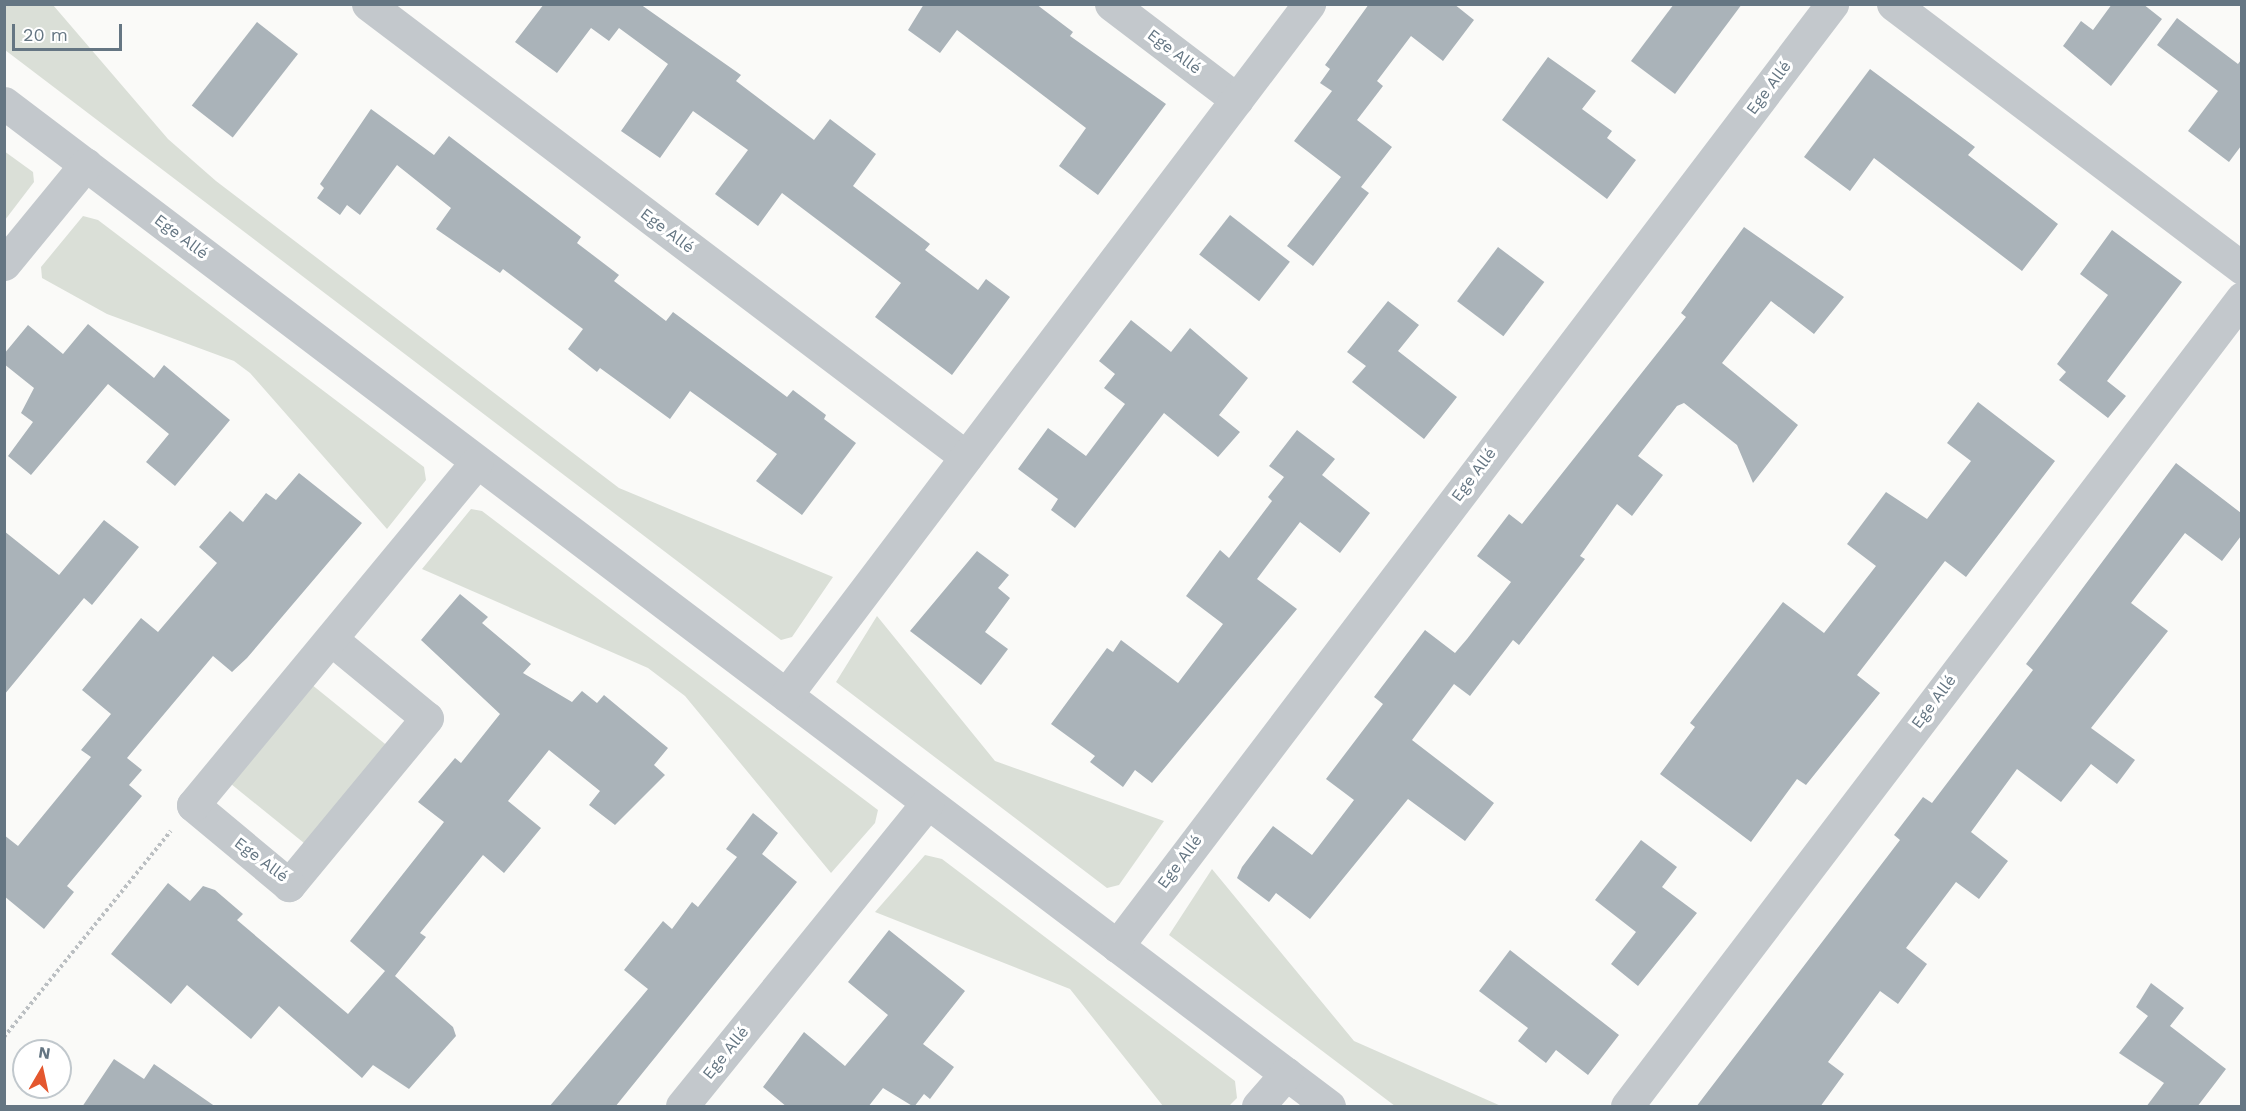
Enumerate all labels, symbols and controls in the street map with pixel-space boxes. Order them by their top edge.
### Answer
scale bar [15,12,124,50]
text: 20 m [23,24,68,45]
street label: Ege Allé [1143,25,1205,79]
street label: Ege Allé [1742,57,1796,119]
street label: Ege Allé [636,204,698,258]
street label: Ege Allé [150,210,212,264]
street label: Ege Allé [1447,444,1501,506]
street label: Ege Allé [1907,671,1961,733]
street label: Ege Allé [1153,831,1207,893]
street label: Ege Allé [230,833,292,887]
street label: Ege Allé [699,1022,753,1084]
north arrow [12,1039,72,1099]
text: N [37,1042,52,1063]

